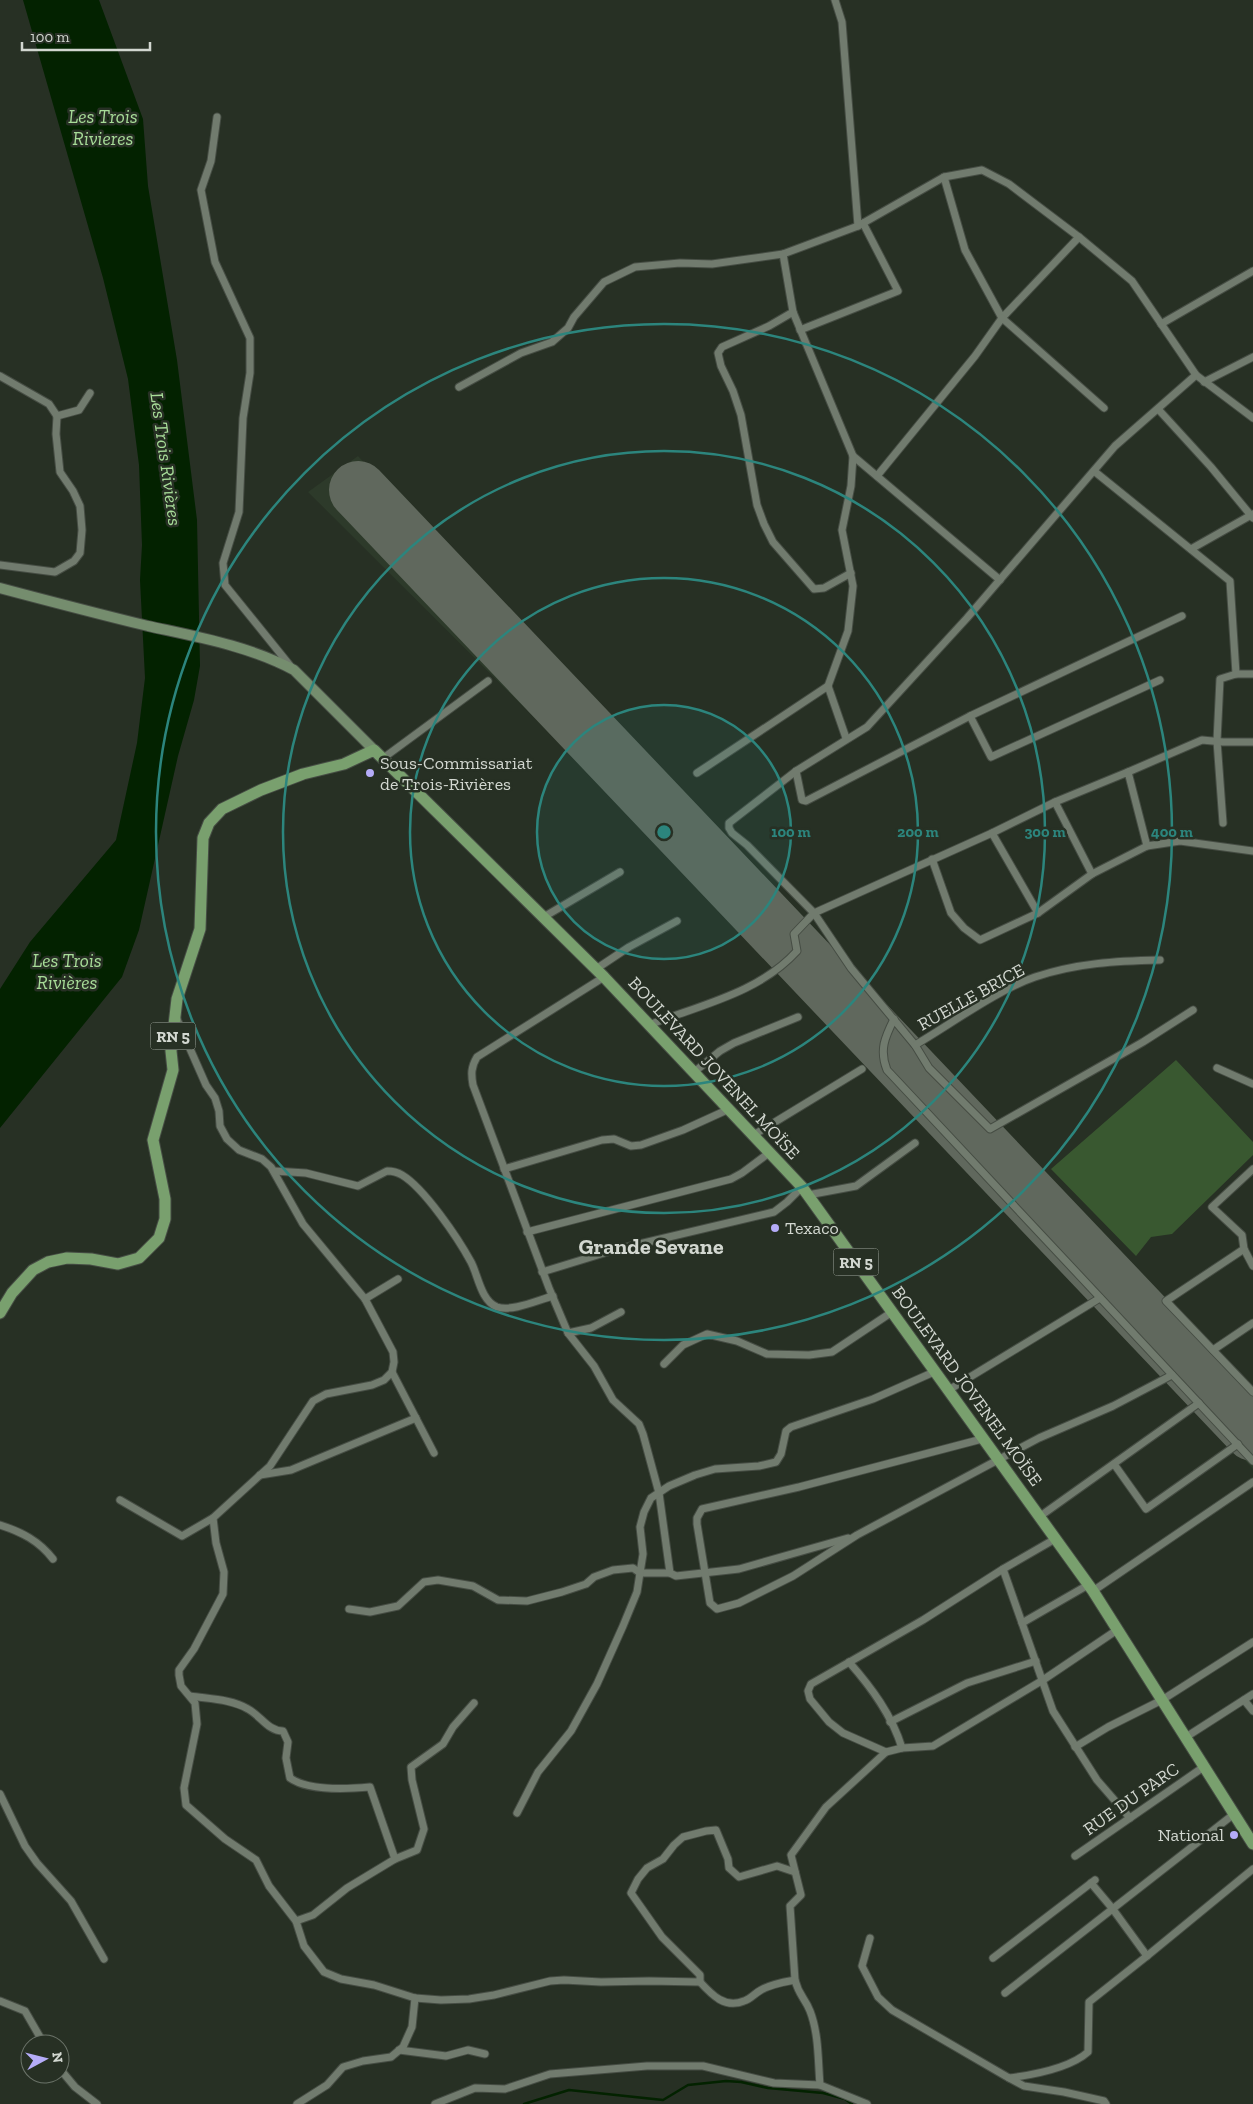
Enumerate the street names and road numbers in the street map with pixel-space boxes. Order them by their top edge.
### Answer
street label: RUELLE BRICE [914,959,1028,1035]
street label: BOULEVARD JOVENEL MOÏSE [624,972,804,1164]
road number: RN 5 [150,1022,196,1050]
road number: RN 5 [834,1248,878,1276]
street label: BOULEVARD JOVENEL MOÏSE [887,1282,1047,1490]
street label: RUE DU PARC [1079,1758,1183,1840]

